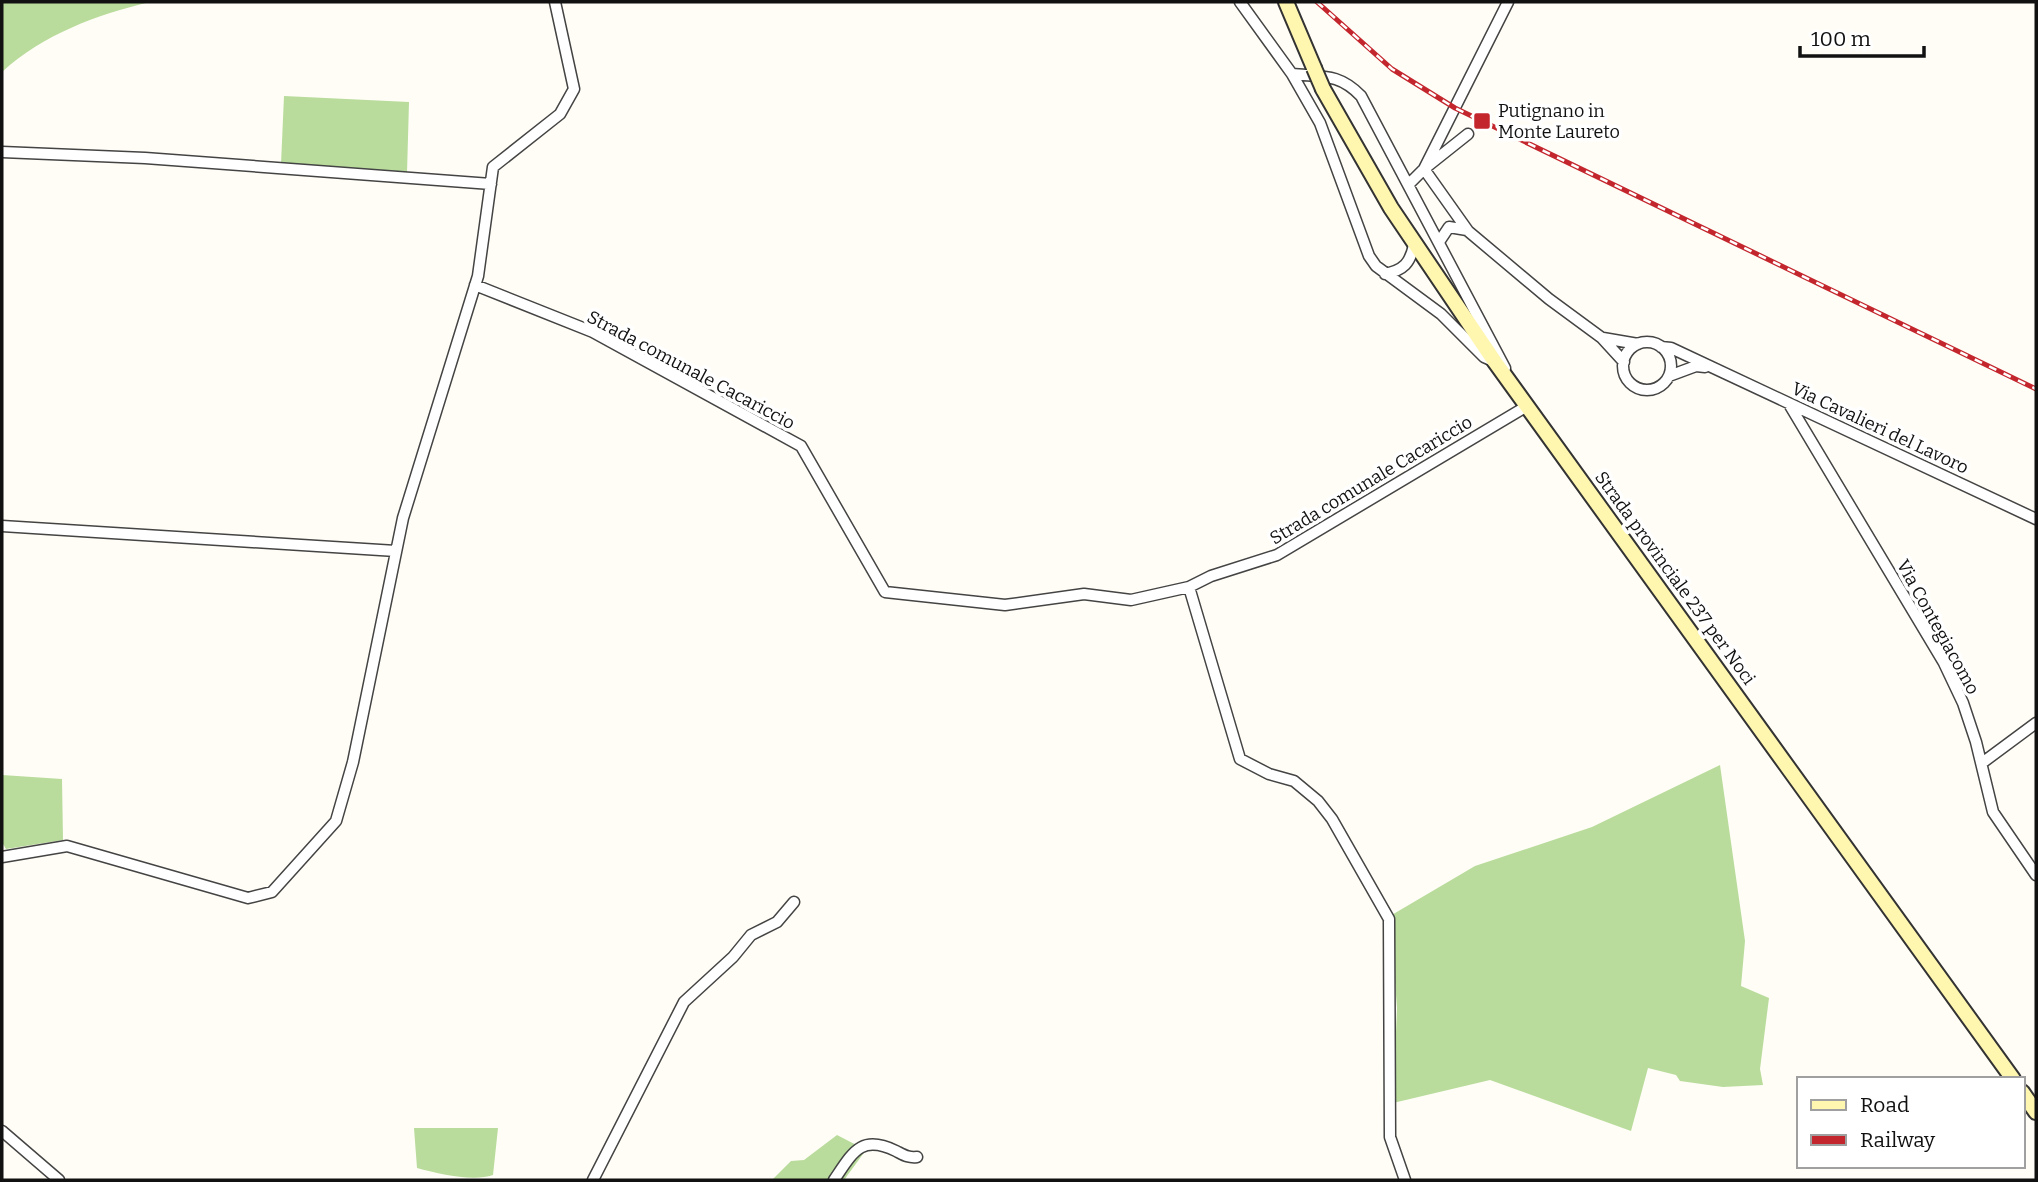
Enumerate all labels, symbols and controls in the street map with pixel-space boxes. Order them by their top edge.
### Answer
scale bar [1800,14,1924,58]
text: 100 m [1811,26,1871,52]
place label: Putignano in Monte Laureto [1498,100,1620,143]
marker: Putignano in Monte Laureto [1472,111,1492,131]
street label: Strada comunale Cacariccio [583,306,799,434]
street label: Via Cavalieri del Lavoro [1788,377,1972,479]
street label: Strada comunale Cacariccio [1266,411,1476,549]
street label: Strada provinciale 237 per Noci [1590,467,1760,689]
street label: Via Contegiacomo [1892,556,1984,698]
legend [1797,1077,2024,1168]
text: Road [1860,1092,1909,1118]
text: Railway [1860,1127,1936,1153]

